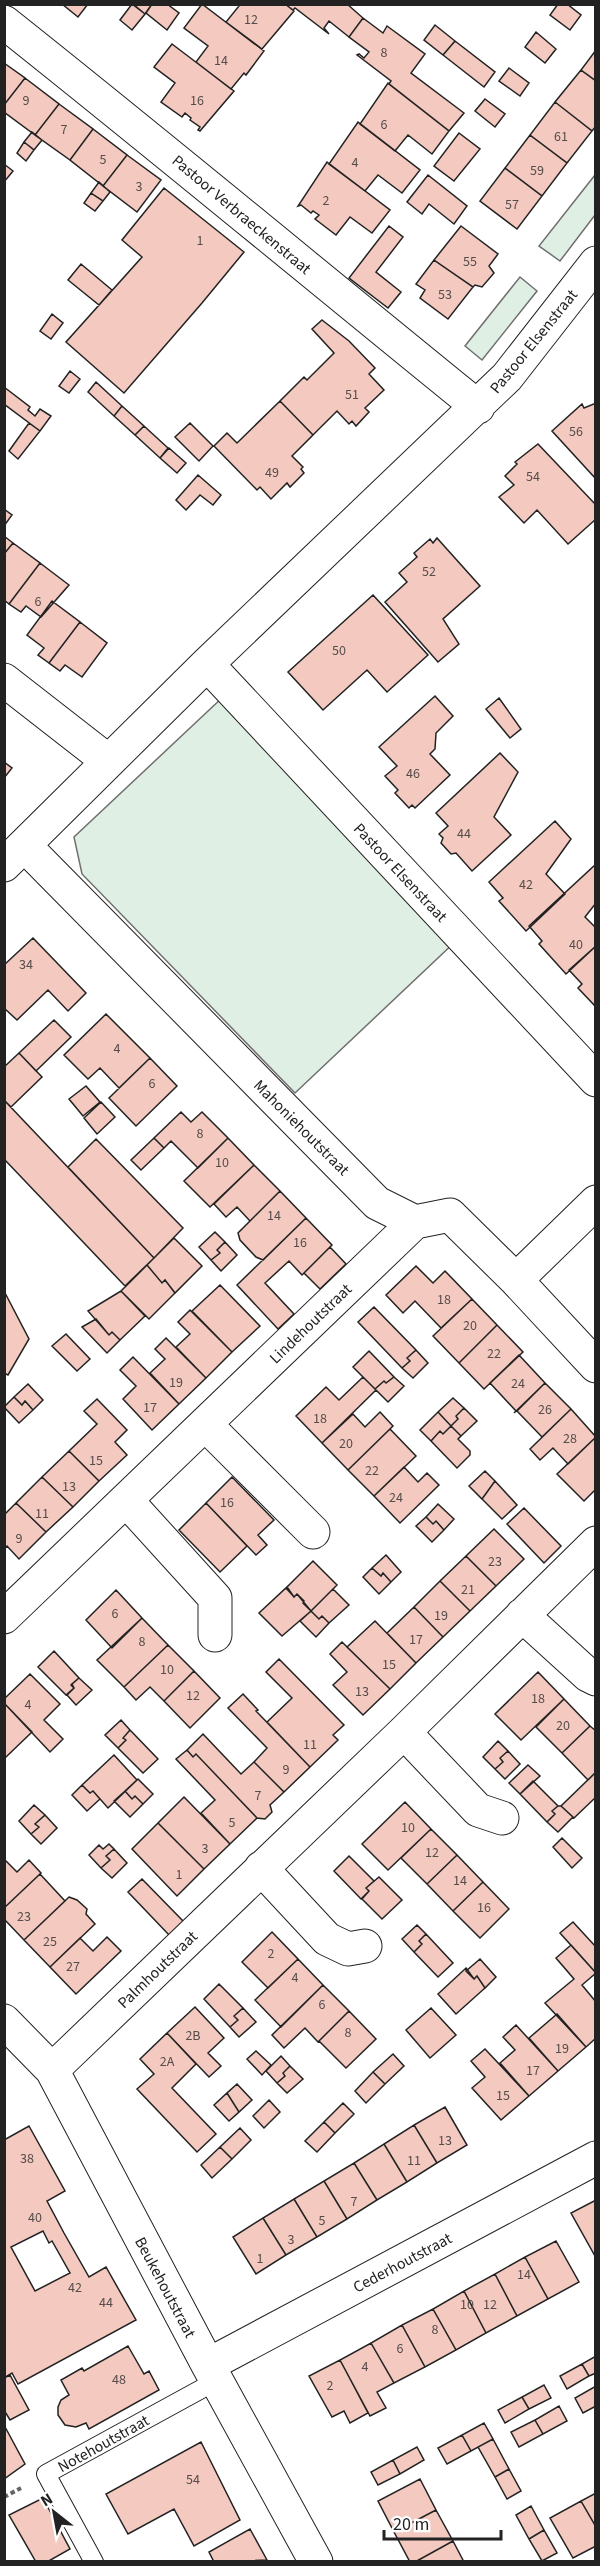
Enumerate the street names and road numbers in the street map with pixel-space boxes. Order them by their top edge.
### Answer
street label: Pastoor Verbraeckenstraat [167,150,316,280]
street label: Pastoor Elsenstraat [485,284,583,398]
street label: Pastoor Elsenstraat [348,818,452,928]
street label: Mahoniehoutstraat [249,1075,354,1181]
street label: Lindehoutstraat [265,1278,357,1369]
street label: Palmhoutstraat [113,1925,203,2014]
street label: Cederhoutstraat [349,2227,456,2298]
street label: Beukehoutstraat [129,2233,201,2342]
street label: Notehoutstraat [54,2409,154,2478]

